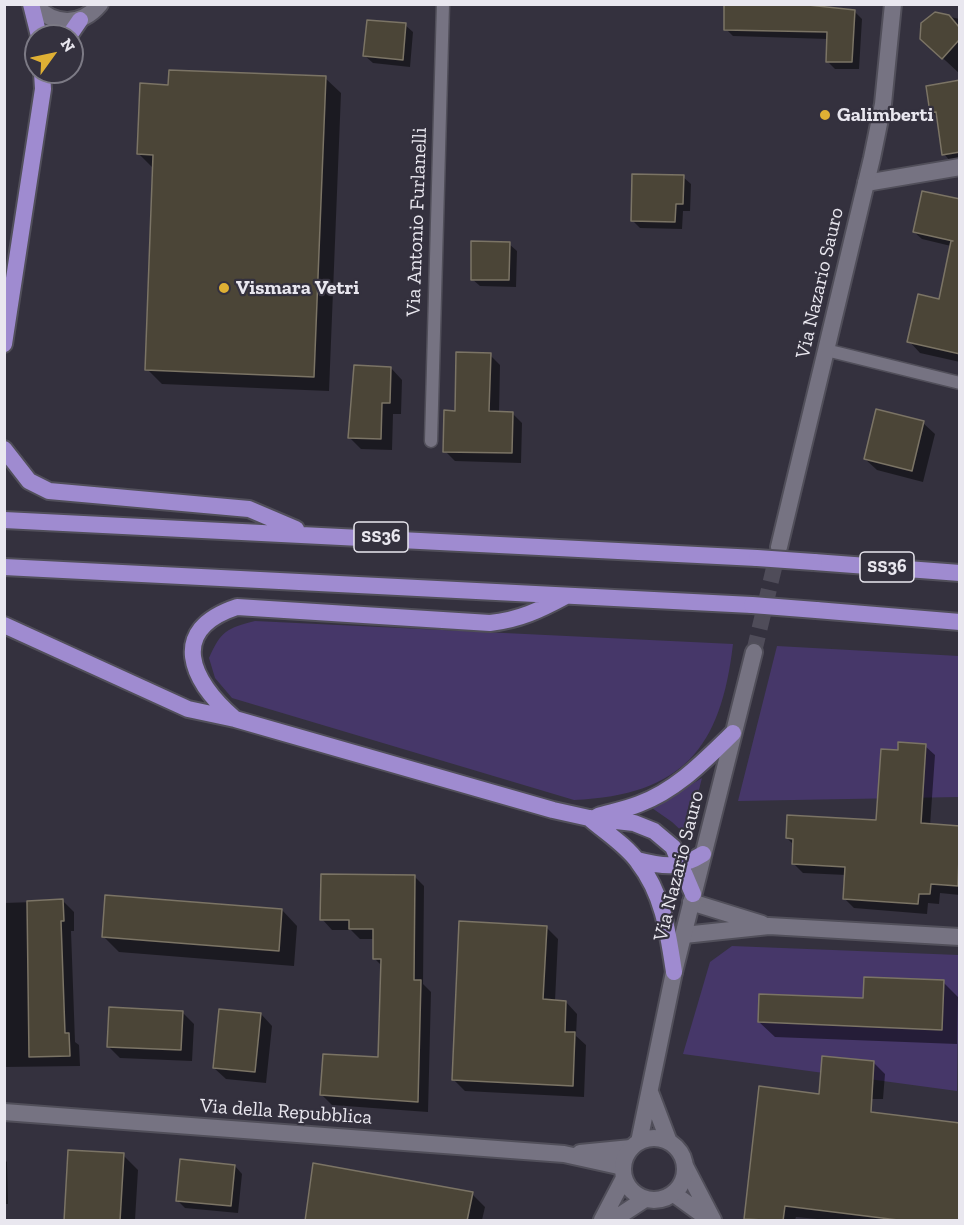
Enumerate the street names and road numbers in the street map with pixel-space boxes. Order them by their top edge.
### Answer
street label: Via Antonio Furlanelli [402,127,432,317]
street label: Via Nazario Sauro [791,205,849,361]
road number: SS36 [354,522,408,552]
road number: SS36 [860,552,914,582]
street label: Via Nazario Sauro [649,788,709,944]
street label: Via della Repubblica [199,1094,373,1130]

